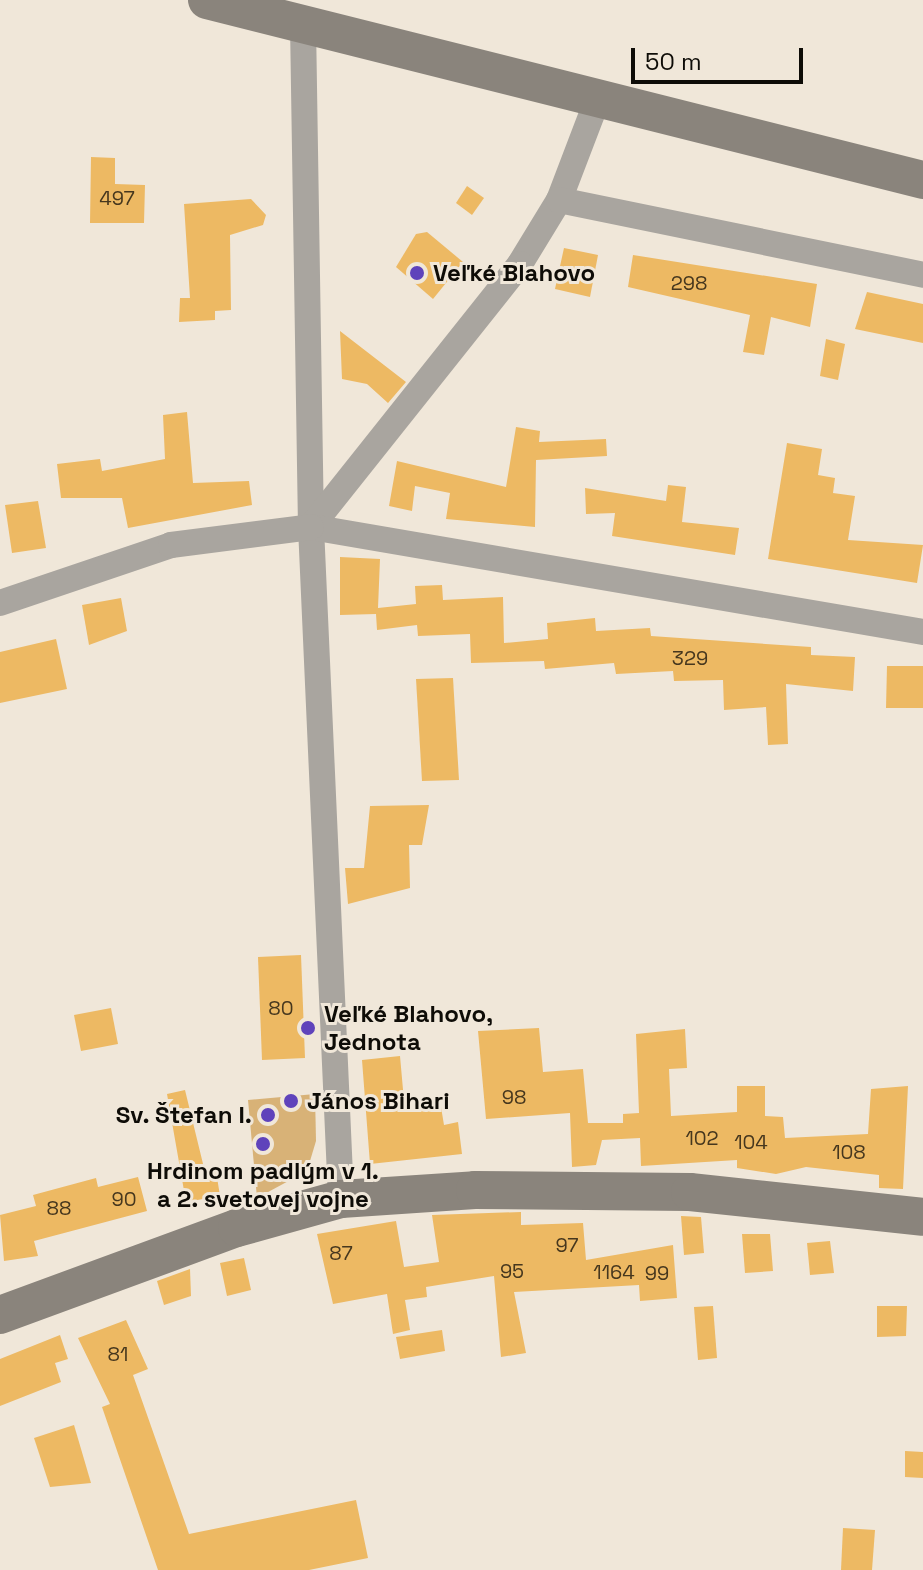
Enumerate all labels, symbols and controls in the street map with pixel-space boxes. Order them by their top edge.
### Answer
scale bar [635,32,807,82]
text: 50 m [645,46,702,77]
house number: 497 [99,186,135,210]
place label: Veľké Blahovo [433,259,595,287]
marker: Veľké Blahovo [408,264,426,282]
house number: 298 [671,271,707,295]
house number: 329 [672,646,708,670]
house number: 80 [268,996,294,1020]
place label: Veľké Blahovo, Jednota [324,1000,493,1056]
marker: Veľké Blahovo, Jednota [299,1019,317,1037]
house number: 98 [502,1085,526,1109]
place label: János Bihari [307,1087,450,1115]
marker: János Bihari [282,1092,300,1110]
place label: Sv. Štefan I. [115,1101,252,1129]
marker: Sv. Štefan I. [259,1106,277,1124]
house number: 102 [685,1126,719,1150]
house number: 104 [734,1130,768,1154]
marker: Hrdinom padlým v 1. a 2. svetovej vojne [254,1135,272,1153]
house number: 108 [832,1140,866,1164]
place label: Hrdinom padlým v 1. a 2. svetovej vojne [147,1157,379,1213]
house number: 90 [111,1187,137,1211]
house number: 88 [47,1196,71,1220]
house number: 97 [555,1233,579,1257]
house number: 87 [329,1241,353,1265]
house number: 95 [500,1259,524,1283]
house number: 1164 [593,1260,635,1284]
house number: 99 [645,1261,669,1285]
house number: 81 [108,1342,128,1366]

